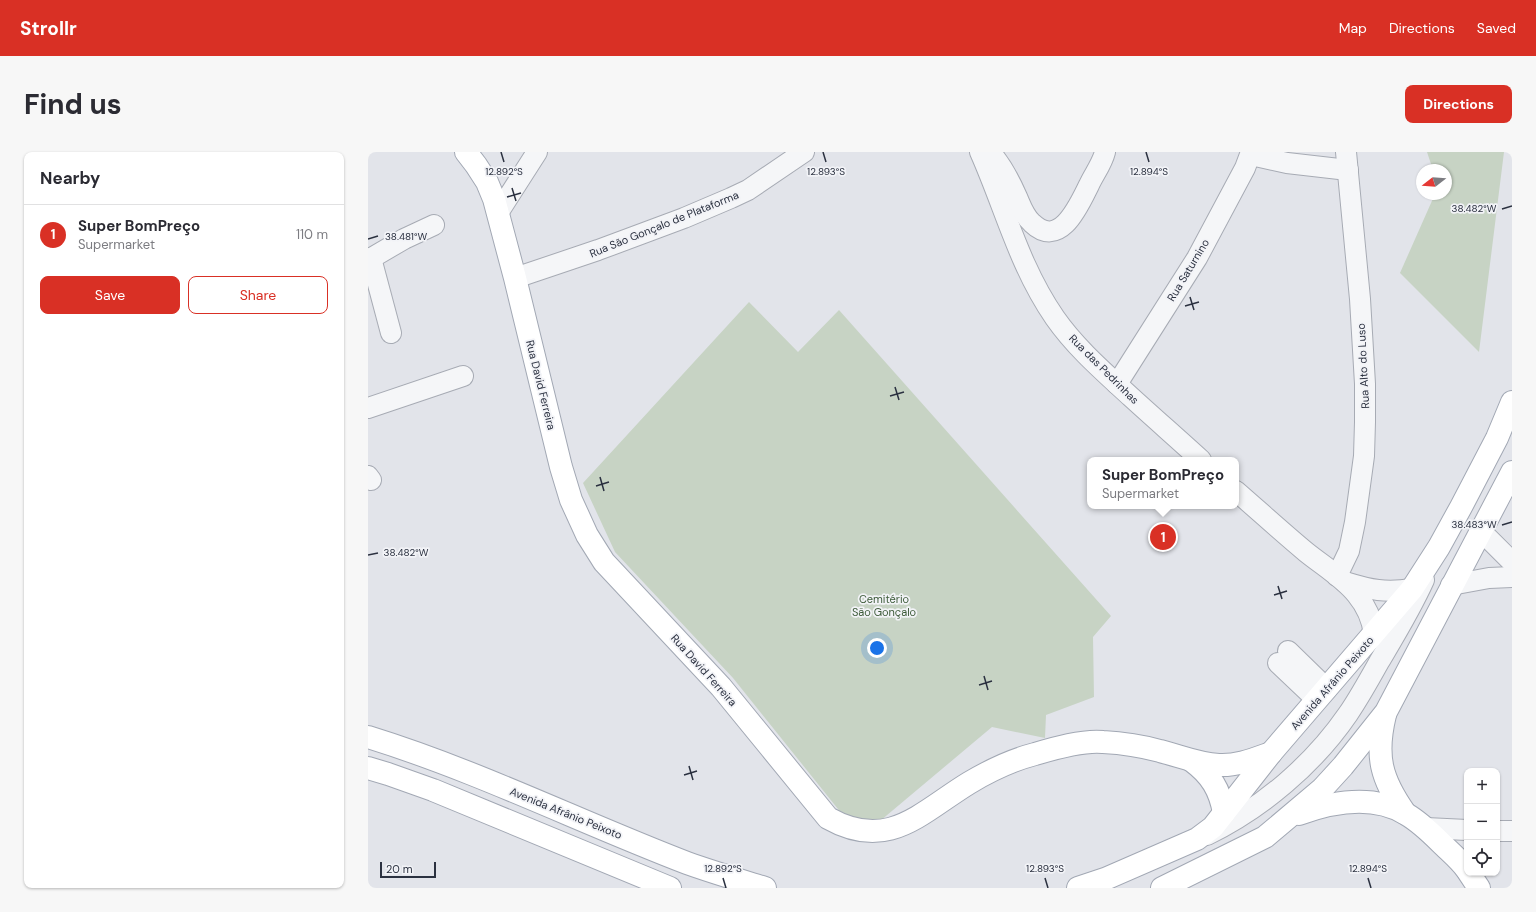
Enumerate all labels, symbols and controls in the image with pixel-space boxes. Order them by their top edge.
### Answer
text: Strollr [20,16,77,41]
text: Map [1339,19,1367,37]
text: Directions [1389,19,1455,37]
text: Saved [1477,19,1516,37]
button: Directions [1405,85,1512,123]
text: Find us [24,86,122,123]
north arrow [1416,164,1452,200]
text: 12.892°S [485,165,523,178]
text: 12.893°S [807,165,845,178]
text: 12.894°S [1130,165,1168,178]
text: Nearby [40,167,100,189]
street label: Rua São Gonçalo de Plataforma [587,188,741,260]
text: 38.482°W [1452,202,1497,215]
text: Super BomPreço [78,216,200,236]
text: 1 [51,226,55,243]
text: 110 m [296,226,328,243]
text: 38.481°W [385,230,427,243]
text: Supermarket [78,236,155,253]
street label: Rua Saturnino [1164,236,1212,304]
button: Save [40,276,180,314]
button: Share [188,276,328,314]
street label: Rua Alto do Luso [1354,323,1372,409]
street label: Rua das Pedrinhas [1066,331,1142,407]
street label: Rua David Ferreira [523,339,559,431]
popup [1087,457,1239,509]
text: Super BomPreço [1102,465,1224,485]
text: Supermarket [1102,485,1179,502]
text: 38.483°W [1451,518,1497,531]
pin: 1 [1150,522,1176,552]
text: 38.482°W [384,546,429,559]
park label: Cemitério São Gonçalo [852,592,916,619]
street label: Rua David Ferreira [668,631,740,709]
street label: Avenida Afrânio Peixoto [1287,633,1377,733]
your location [867,638,887,658]
map controls [1464,768,1500,876]
button: + [1464,768,1500,804]
street label: Avenida Afrânio Peixoto [508,784,624,842]
button: − [1464,804,1500,840]
button: locate [1464,840,1500,876]
scale bar [380,860,436,879]
text: 20 m [386,862,412,876]
text: 12.892°S [704,862,742,875]
text: 12.893°S [1026,862,1064,875]
text: 12.894°S [1349,862,1387,875]

